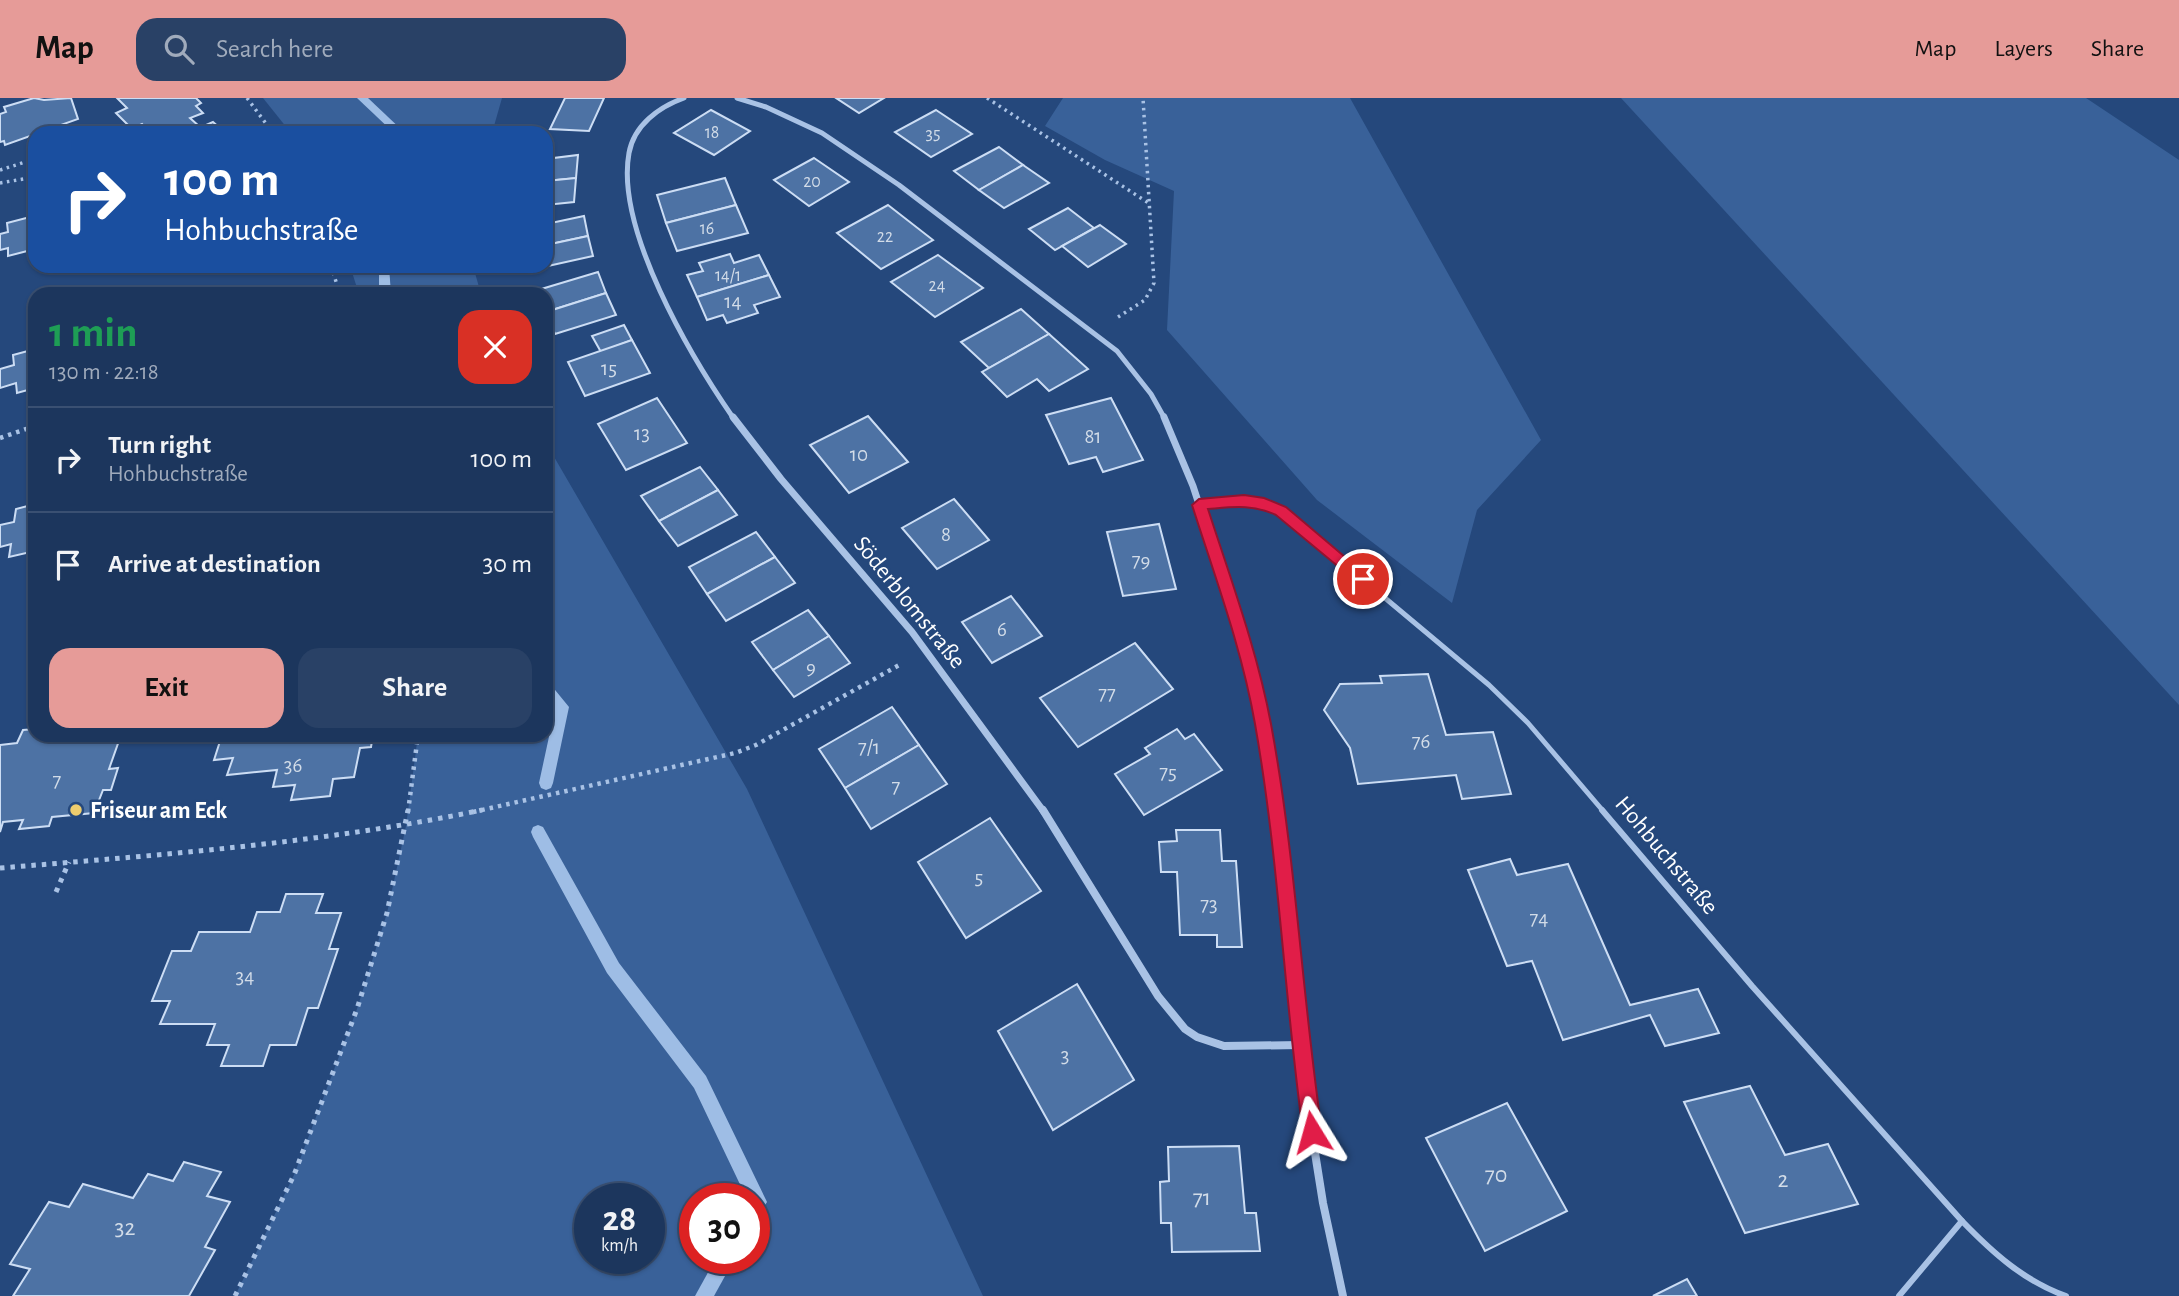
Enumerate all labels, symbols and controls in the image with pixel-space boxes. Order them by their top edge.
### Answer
search box [136,18,626,81]
icon: search [160,30,198,68]
text: Map [35,32,94,65]
text: Search here [216,36,334,62]
text: Map [1914,37,1956,61]
text: Layers [1994,37,2053,61]
text: Share [2091,37,2144,61]
house number: 18 [705,124,719,142]
house number: 35 [926,125,940,143]
icon: right [49,154,140,245]
text: 100 m [164,156,280,205]
house number: 20 [803,173,821,191]
text: Hohbuchstraße [164,214,359,246]
house number: 16 [700,220,714,238]
house number: 22 [877,228,893,246]
house number: 14/1 [715,267,741,285]
house number: 24 [929,277,946,295]
house number: 14 [724,291,742,312]
button: close [458,310,532,384]
text: 1 min [49,312,138,354]
house number: 15 [601,358,617,379]
text: 130 m · 22:18 [49,361,159,384]
house number: 13 [634,423,650,444]
house number: 81 [1084,426,1102,447]
text: Turn right [108,432,211,458]
icon: right [49,441,87,479]
house number: 10 [850,444,868,465]
text: 100 m [471,446,532,472]
text: Hohbuchstraße [108,463,248,486]
house number: 8 [941,524,951,545]
street label: Söderblomstraße [849,532,970,673]
icon: arrive [49,546,87,584]
pin [1333,549,1393,609]
house number: 79 [1132,550,1150,571]
text: Arrive at destination [108,551,321,577]
text: 30 m [482,551,532,577]
icon: arrive [1344,560,1382,598]
house number: 6 [997,619,1007,640]
button: Exit [49,648,284,728]
button: Share [298,648,532,728]
house number: 9 [806,657,816,678]
house number: 77 [1098,683,1116,704]
house number: 76 [1412,731,1430,752]
house number: 7/1 [858,737,880,758]
house number: 36 [284,755,302,776]
house number: 75 [1159,762,1177,783]
house number: 7 [53,770,62,791]
house number: 7 [892,776,901,797]
street label: Hohbuchstraße [1610,792,1722,919]
place label: Friseur am Eck [90,799,227,823]
marker: Friseur am Eck [68,802,84,818]
house number: 5 [975,867,983,888]
house number: 73 [1200,894,1218,915]
house number: 74 [1530,908,1548,929]
house number: 34 [236,966,254,987]
house number: 3 [1061,1045,1069,1066]
position arrow [1275,1095,1349,1169]
house number: 70 [1485,1163,1507,1187]
house number: 2 [1778,1168,1789,1192]
speed limit sign: 30 [679,1183,770,1274]
house number: 71 [1193,1186,1211,1210]
text: 28 [603,1202,636,1237]
house number: 32 [115,1216,135,1240]
text: km/h [601,1237,638,1255]

